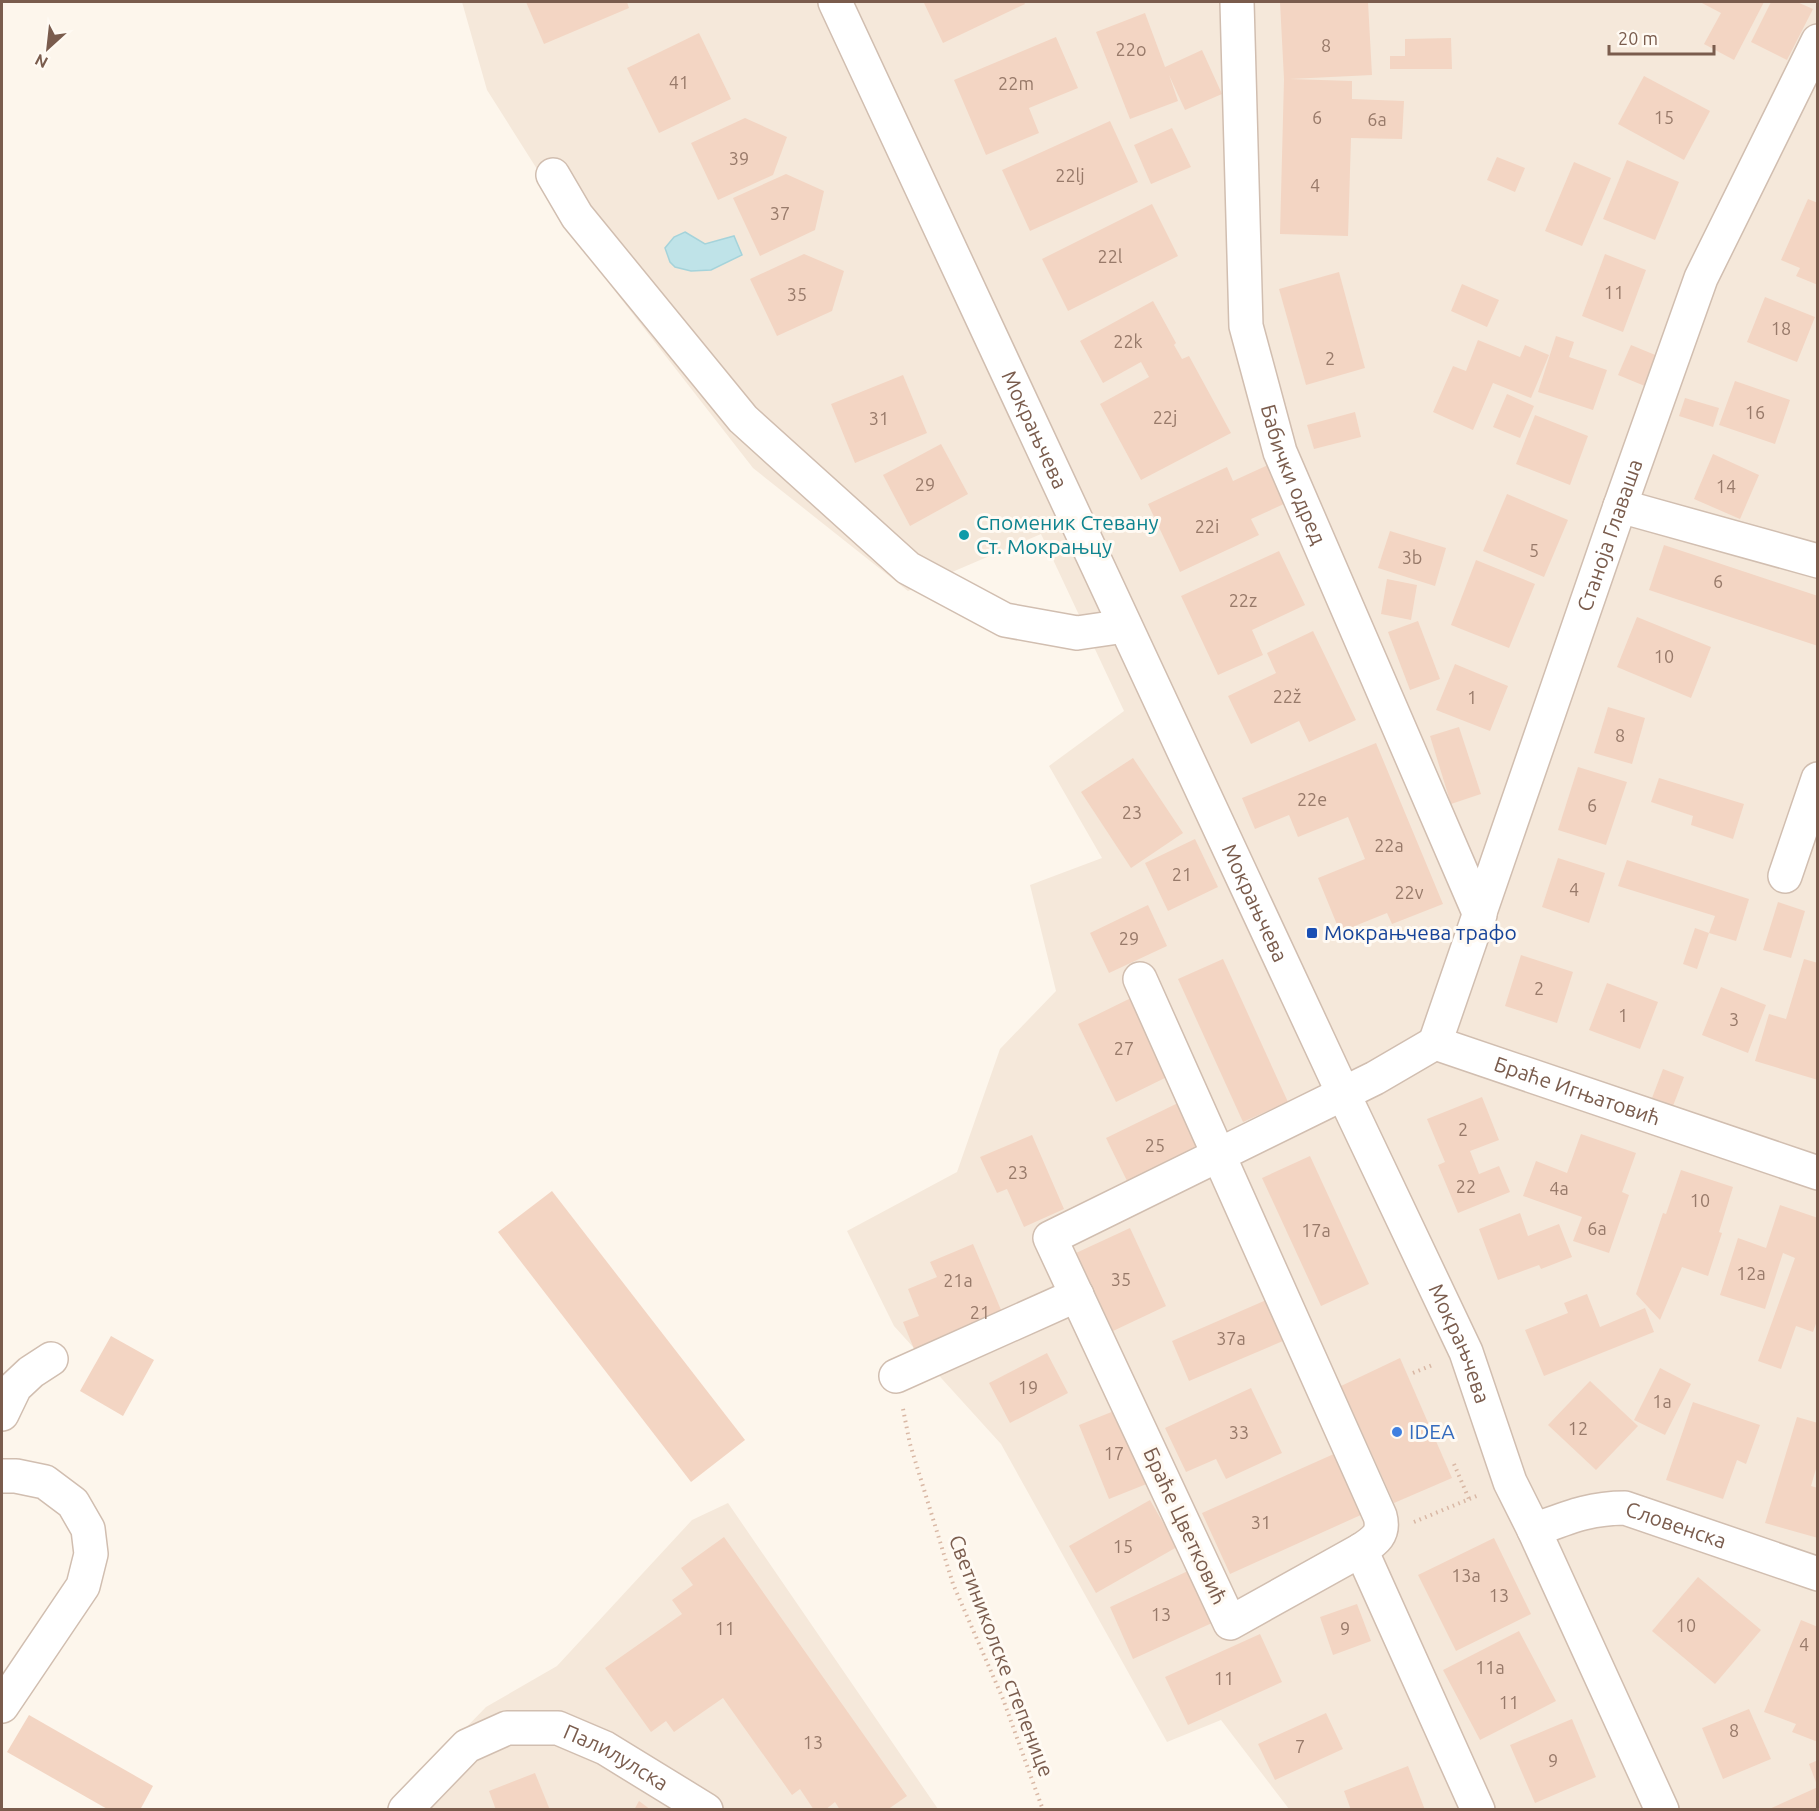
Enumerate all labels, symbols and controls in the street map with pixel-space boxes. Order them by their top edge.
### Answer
north arrow [18,18,78,78]
scale bar [1609,18,1714,56]
text: 20 m [1618,28,1658,48]
house number: 8 [1321,35,1331,55]
house number: 22o [1116,39,1146,59]
text: N [32,51,51,72]
house number: 41 [669,72,689,92]
house number: 22m [998,73,1034,93]
house number: 6 [1312,107,1322,127]
house number: 15 [1654,107,1674,127]
house number: 6a [1367,109,1387,129]
house number: 39 [729,148,749,168]
house number: 22lj [1055,165,1085,185]
house number: 4 [1310,175,1320,195]
house number: 37 [770,203,790,223]
house number: 22l [1097,246,1123,266]
house number: 11 [1604,282,1624,302]
house number: 35 [787,284,807,304]
house number: 18 [1771,318,1791,338]
house number: 22k [1113,331,1143,351]
house number: 2 [1325,348,1335,368]
street label: Мокрањчева [997,367,1073,492]
street label: Бабички одред [1257,401,1331,548]
house number: 16 [1745,402,1765,422]
house number: 22j [1153,407,1177,427]
house number: 31 [869,408,889,428]
street label: Станоја Главаша [1572,456,1647,614]
house number: 29 [915,474,935,494]
house number: 14 [1716,476,1736,496]
place label: Споменик Стевану Ст. Мокрањцу [976,510,1159,558]
house number: 22i [1195,516,1219,536]
marker: Споменик Стевану Ст. Мокрањцу [957,528,971,542]
house number: 5 [1529,540,1539,560]
house number: 3b [1402,547,1422,567]
house number: 6 [1713,571,1723,591]
house number: 22z [1229,590,1257,610]
house number: 10 [1654,646,1674,666]
house number: 22ž [1273,686,1301,706]
house number: 1 [1467,687,1477,707]
house number: 8 [1615,725,1625,745]
house number: 22e [1297,789,1327,809]
house number: 6 [1587,795,1597,815]
house number: 23 [1122,802,1142,822]
house number: 22a [1374,835,1404,855]
street label: Мокрањчева [1218,840,1293,965]
house number: 21 [1172,864,1192,884]
house number: 4 [1569,879,1579,899]
house number: 22v [1394,882,1424,902]
place label: Мокрањчева трафо [1324,920,1517,944]
marker: Мокрањчева трафо [1305,926,1319,940]
house number: 29 [1119,928,1139,948]
house number: 2 [1534,978,1544,998]
house number: 1 [1618,1005,1628,1025]
house number: 3 [1729,1009,1739,1029]
house number: 27 [1114,1038,1134,1058]
street label: Браће Игњатовић [1491,1051,1664,1130]
house number: 2 [1458,1119,1468,1139]
house number: 25 [1145,1135,1165,1155]
house number: 23 [1008,1162,1028,1182]
house number: 22 [1456,1176,1476,1196]
house number: 4a [1549,1178,1569,1198]
house number: 10 [1690,1190,1710,1210]
house number: 6a [1587,1218,1607,1238]
house number: 17a [1301,1220,1331,1240]
house number: 12a [1736,1263,1766,1283]
house number: 35 [1111,1269,1131,1289]
house number: 21a [943,1270,973,1290]
street label: Мокрањчева [1424,1280,1495,1406]
house number: 21 [970,1302,990,1322]
house number: 37a [1216,1328,1246,1348]
house number: 19 [1018,1377,1038,1397]
house number: 1a [1652,1391,1672,1411]
house number: 12 [1568,1418,1588,1438]
place label: IDEA [1409,1419,1455,1443]
house number: 33 [1229,1422,1249,1442]
marker: IDEA [1390,1425,1404,1439]
house number: 17 [1104,1443,1124,1463]
street label: Браће Цветковић [1139,1443,1233,1608]
street label: Словенска [1623,1496,1730,1553]
house number: 31 [1251,1512,1271,1532]
street label: Светиниколске степенице [945,1531,1059,1780]
house number: 15 [1113,1536,1133,1556]
house number: 13a [1451,1565,1481,1585]
house number: 13 [1489,1585,1509,1605]
house number: 13 [1151,1604,1171,1624]
house number: 10 [1676,1615,1696,1635]
house number: 11 [715,1618,735,1638]
house number: 9 [1340,1618,1350,1638]
house number: 4 [1799,1634,1809,1654]
house number: 11a [1475,1657,1505,1677]
house number: 11 [1214,1668,1234,1688]
house number: 11 [1499,1692,1519,1712]
street label: Палилулска [560,1719,673,1795]
house number: 8 [1729,1720,1739,1740]
house number: 13 [803,1732,823,1752]
house number: 7 [1295,1736,1305,1756]
house number: 9 [1548,1750,1558,1770]

